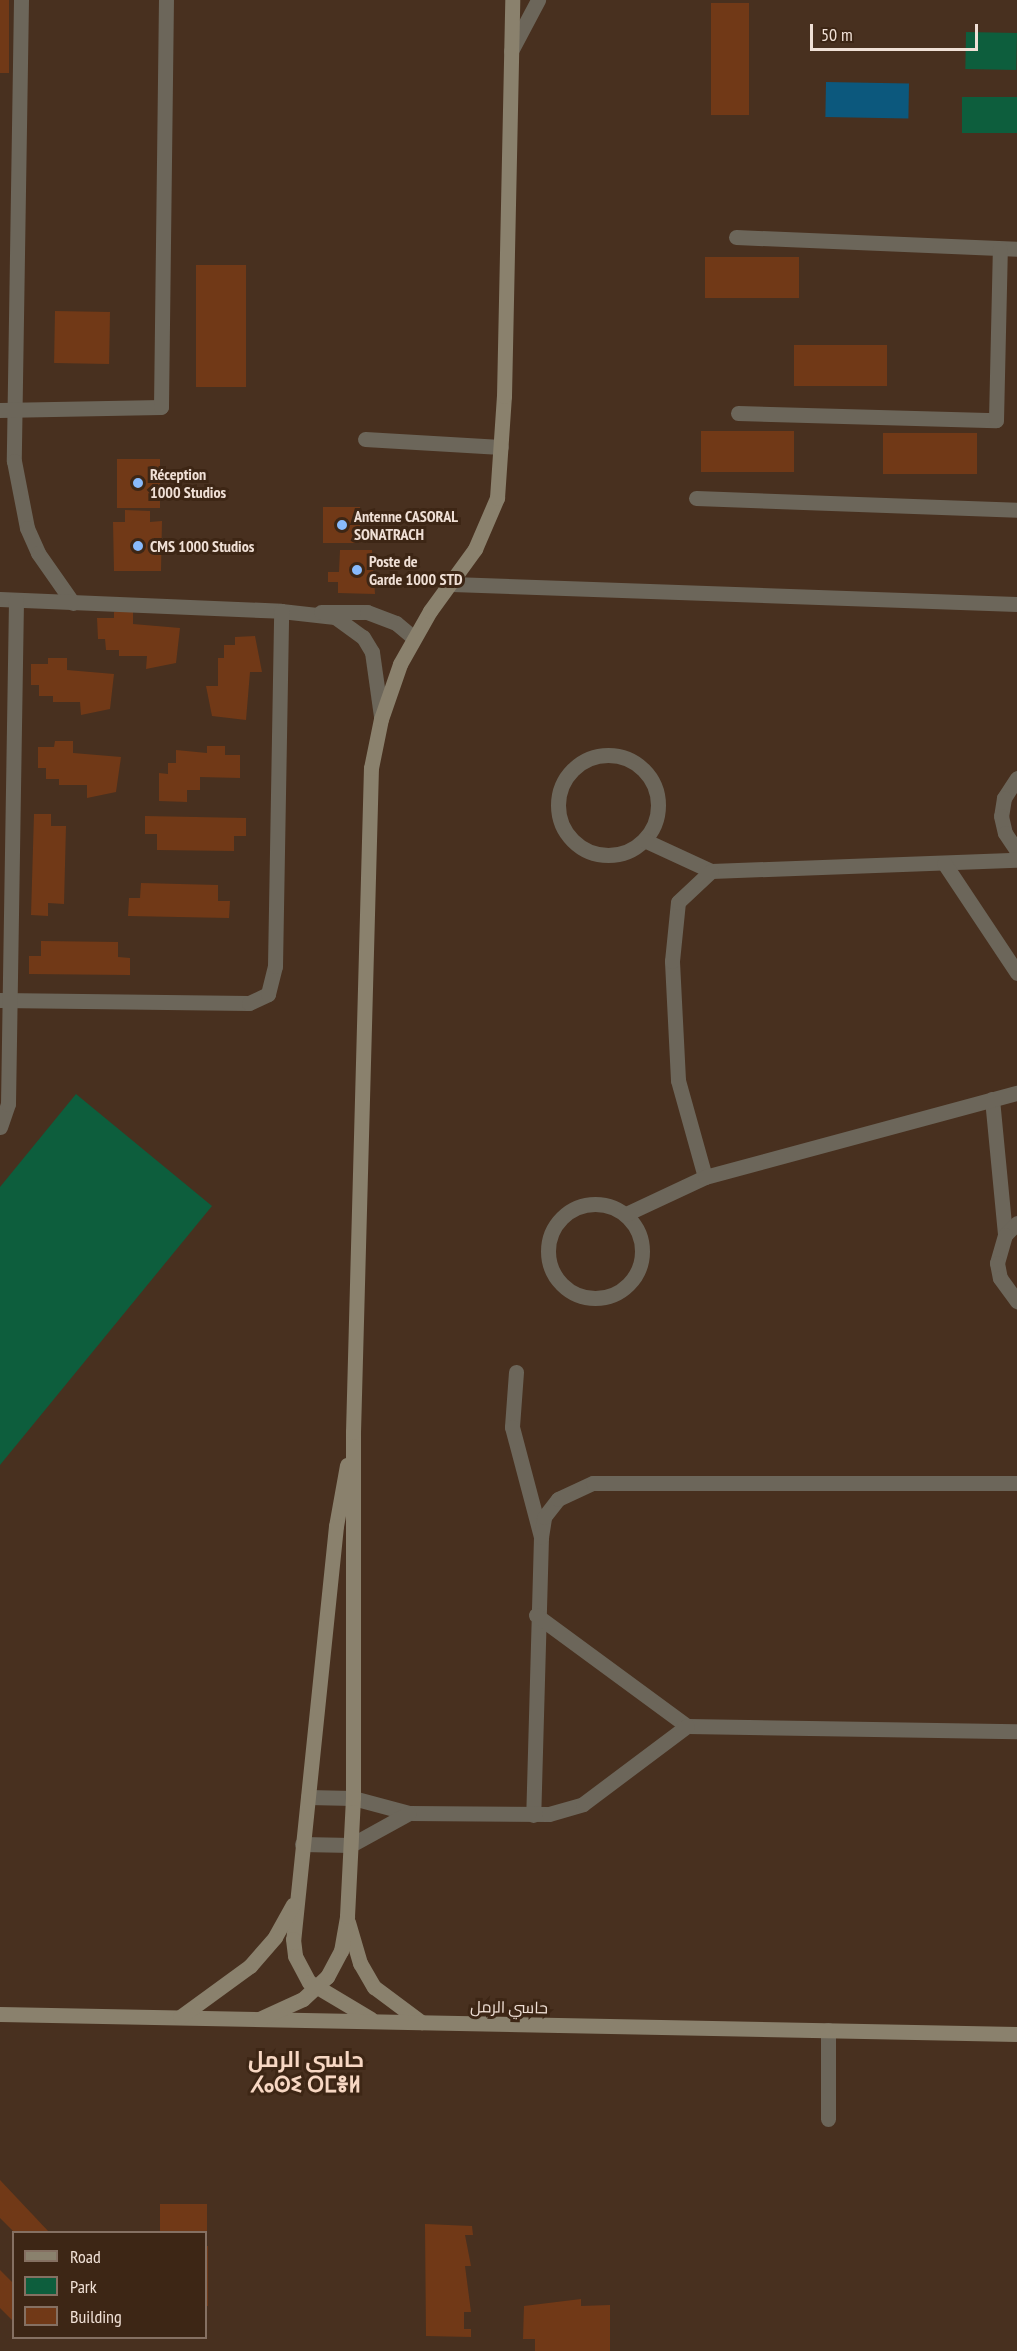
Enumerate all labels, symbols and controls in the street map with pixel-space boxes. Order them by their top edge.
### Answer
scale bar [813,12,981,50]
text: 50 m [821,23,853,46]
place label: Réception 1000 Studios [150,464,226,502]
marker: Réception 1000 Studios [131,476,145,490]
place label: Antenne CASORAL SONATRACH [354,506,458,544]
marker: Antenne CASORAL SONATRACH [335,518,349,532]
place label: CMS 1000 Studios [150,536,254,556]
marker: CMS 1000 Studios [131,539,145,553]
place label: Poste de Garde 1000 STD [369,551,463,589]
marker: Poste de Garde 1000 STD [350,563,364,577]
street label: حاسي الرمل [470,1997,548,2017]
district label: حاسي الرمل ⵃⴰⵙⵉ ⵔⵎⴻⵍ [248,2046,364,2098]
legend [12,2231,207,2339]
text: Road [70,2245,101,2268]
text: Park [70,2275,97,2298]
text: Building [70,2305,122,2328]

